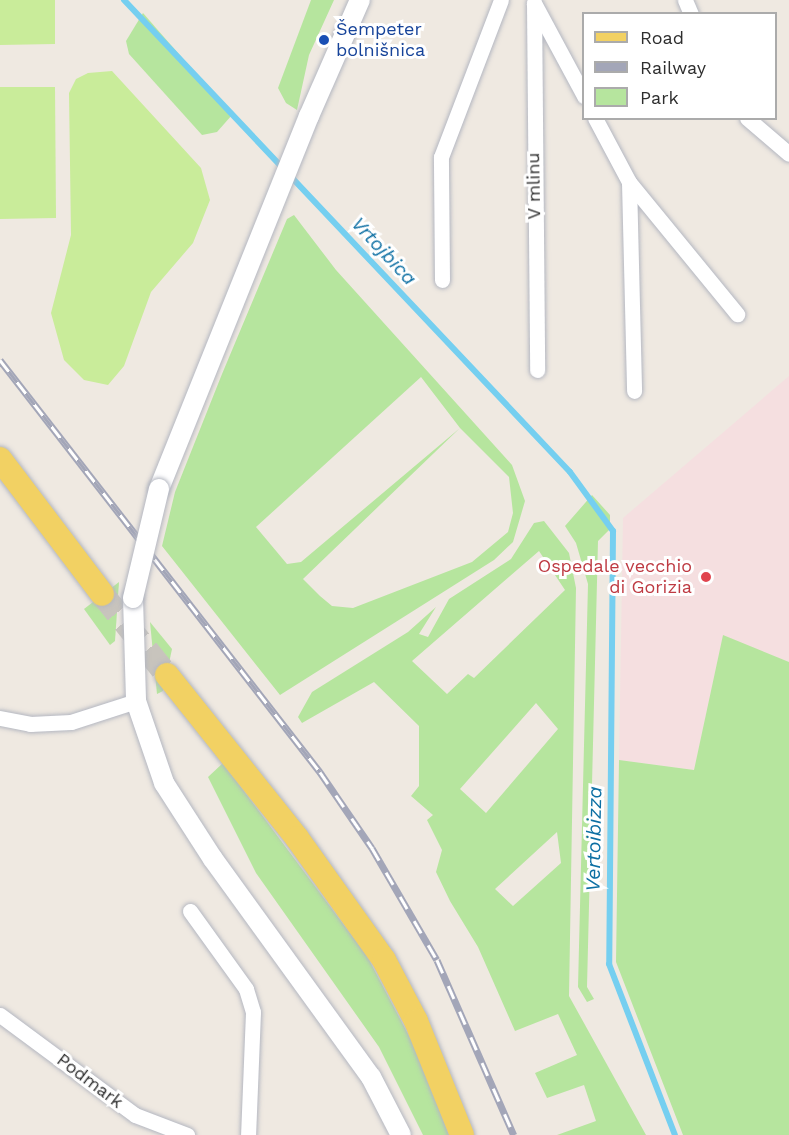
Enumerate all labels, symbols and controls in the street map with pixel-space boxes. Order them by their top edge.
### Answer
legend [582,12,777,120]
place label: Šempeter bolnišnica [336,19,425,62]
text: Road [640,27,684,48]
marker: Šempeter bolnišnica [317,33,331,47]
text: Railway [640,57,706,78]
text: Park [640,87,679,108]
street label: V mlinu [523,152,545,220]
water label: Vrtojbica [346,212,422,290]
place label: Ospedale vecchio di Gorizia [537,556,692,598]
marker: Ospedale vecchio di Gorizia [697,568,715,586]
water label: Vertoibizza [581,786,607,892]
street label: Podmark [52,1049,128,1113]

